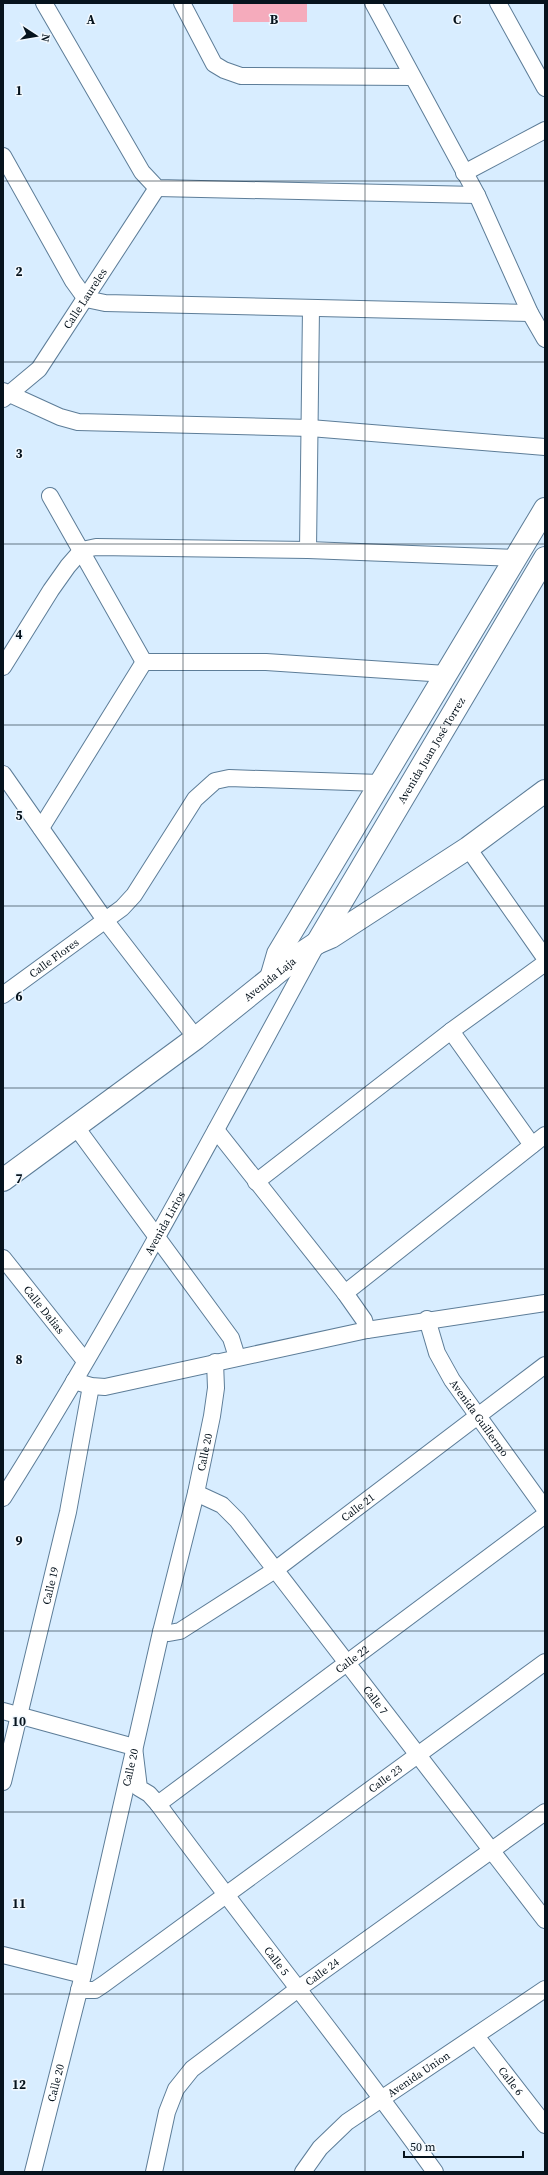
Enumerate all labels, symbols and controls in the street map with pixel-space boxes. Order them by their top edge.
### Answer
text: A [87,11,96,28]
text: B [270,11,279,28]
text: C [453,11,461,28]
north arrow [16,16,56,56]
text: N [37,32,53,43]
text: 1 [15,82,23,99]
text: 2 [15,263,23,280]
street label: Calle Laureles [60,265,111,332]
text: 3 [15,445,23,462]
text: 4 [15,626,23,643]
street label: Avenida Juan José Torrez [394,694,469,807]
text: 5 [15,807,23,824]
street label: Calle Flores [26,935,82,981]
street label: Avenida Laja [241,954,299,1005]
text: 6 [15,988,23,1005]
text: 7 [15,1170,23,1187]
street label: Avenida Lirios [141,1189,189,1258]
street label: Calle Dalias [20,1283,68,1337]
text: 8 [15,1351,23,1368]
street label: Avenida Guillermo [446,1376,512,1460]
street label: Calle 20 [194,1432,216,1473]
street label: Calle 21 [338,1490,378,1525]
text: 9 [15,1532,23,1549]
street label: Calle 19 [39,1565,63,1606]
street label: Calle 22 [332,1642,372,1677]
street label: Calle 7 [359,1683,391,1718]
text: 10 [12,1713,26,1730]
street label: Calle 20 [119,1747,142,1788]
street label: Calle 23 [366,1761,406,1796]
text: 11 [12,1895,26,1912]
street label: Calle 5 [260,1944,293,1979]
street label: Calle 24 [302,1955,343,1989]
street label: Avenida Union [385,2048,453,2101]
street label: Calle 20 [44,2062,68,2103]
street label: Calle 6 [495,2064,527,2099]
text: 12 [12,2076,26,2093]
scale bar [404,2133,523,2159]
text: 50 m [410,2139,436,2155]

